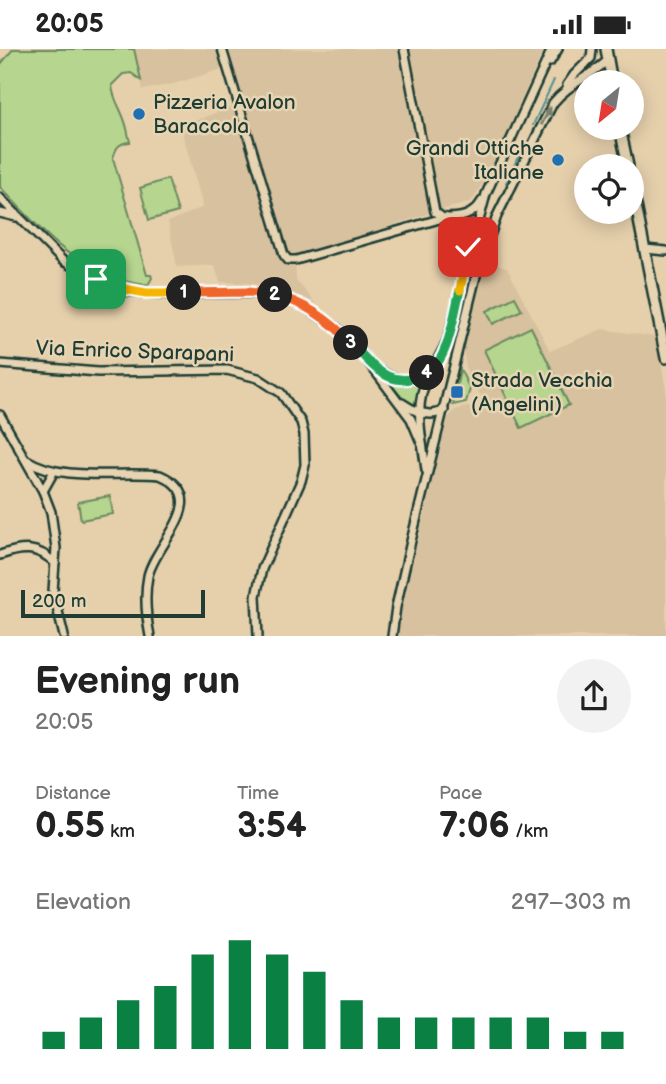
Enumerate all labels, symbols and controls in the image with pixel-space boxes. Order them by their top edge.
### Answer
text: 20:05 [35,9,104,40]
north arrow [574,70,644,140]
map controls [574,70,644,224]
place label: Pizzeria Avalon Baraccola [153,90,296,139]
one-way arrow [540,105,552,125]
marker: Pizzeria Avalon Baraccola [131,106,147,122]
place label: Grandi Ottiche Italiane [406,136,544,185]
marker: Grandi Ottiche Italiane [550,152,566,168]
button: locate [574,154,644,224]
pin [438,217,498,277]
icon: check [449,228,487,266]
pin [66,249,126,309]
icon: arrive [77,260,115,298]
pin: 1 [166,275,202,311]
pin: 2 [258,278,292,313]
text: 1 [180,281,188,304]
text: 2 [269,283,280,306]
pin: 3 [334,325,368,361]
text: 3 [345,331,356,354]
street label: Via Enrico Sparapani [35,336,235,367]
pin: 4 [410,355,444,391]
text: 4 [421,361,432,384]
place label: Strada Vecchia (Angelini) [471,368,613,417]
marker: Strada Vecchia (Angelini) [449,384,465,400]
scale bar [21,587,205,619]
text: 200 m [32,590,86,613]
text: Evening run [35,659,240,704]
button: share [557,659,631,733]
text: 20:05 [35,708,93,736]
text: Distance [35,782,111,805]
text: Time [237,782,279,805]
text: Pace [439,782,482,805]
text: 0.55 [35,805,105,848]
text: 3:54 [237,805,307,848]
text: 7:06 [439,805,510,848]
text: km [105,820,135,843]
text: /km [510,820,549,843]
text: Elevation [35,888,131,916]
text: 297–303 m [511,888,631,916]

